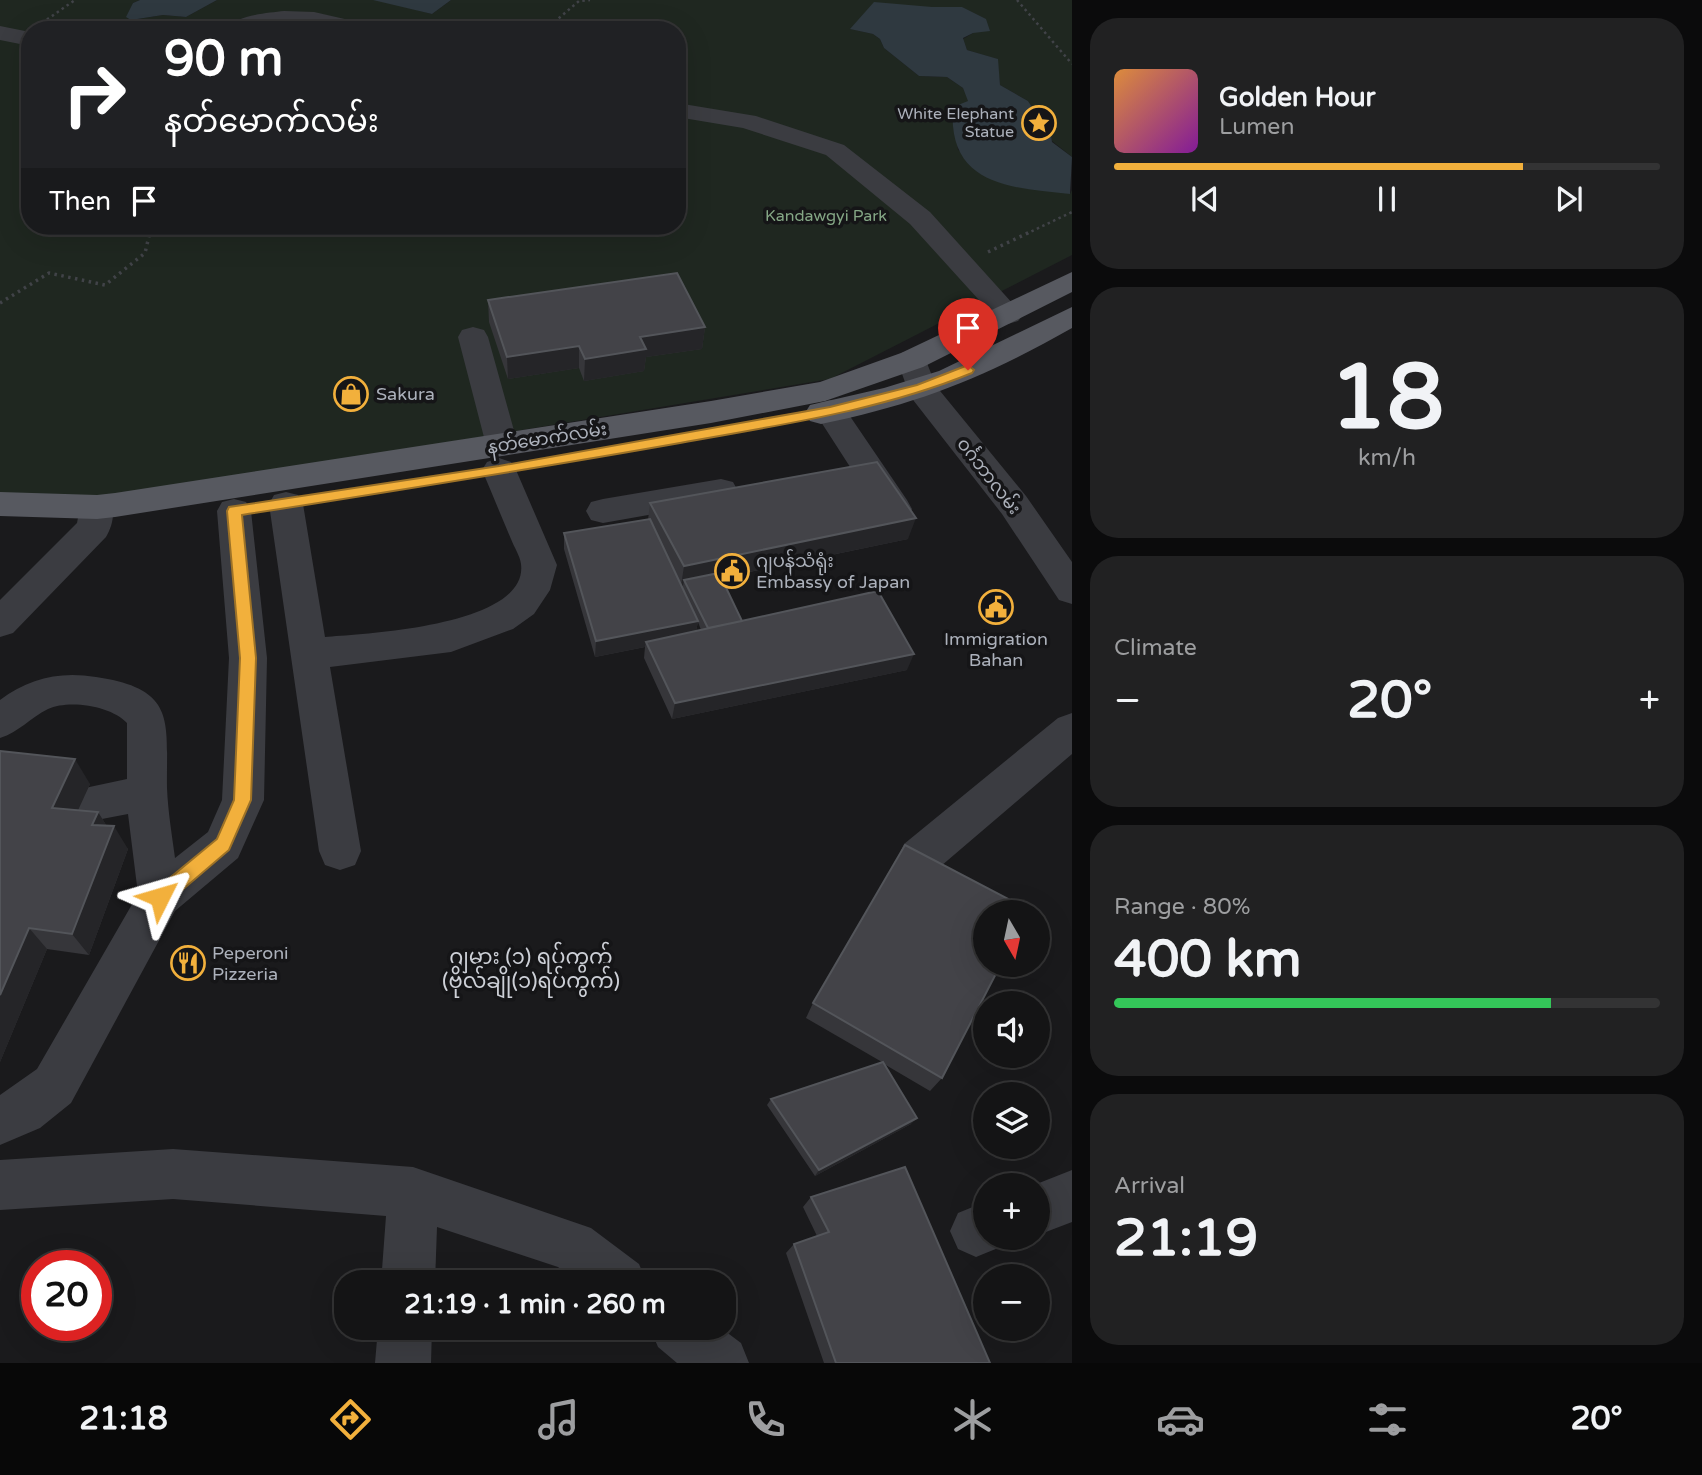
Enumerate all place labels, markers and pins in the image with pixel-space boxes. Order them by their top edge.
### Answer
place label: White Elephant Statue [897,104,1014,142]
place icon: White Elephant Statue [1020,104,1058,142]
pin [938,298,998,370]
shop icon: Sakura [332,375,370,413]
place label: Sakura [376,383,435,405]
place label: ဂျပန်သံရုံး Embassy of Japan [756,548,910,593]
public building icon: ဂျပန်သံရုံး Embassy of Japan [713,552,751,590]
public building icon: Immigration Bahan [977,588,1015,626]
place label: Immigration Bahan [944,628,1048,671]
place label: Peperoni Pizzeria [212,942,289,985]
restaurant icon: Peperoni Pizzeria [169,944,207,982]

